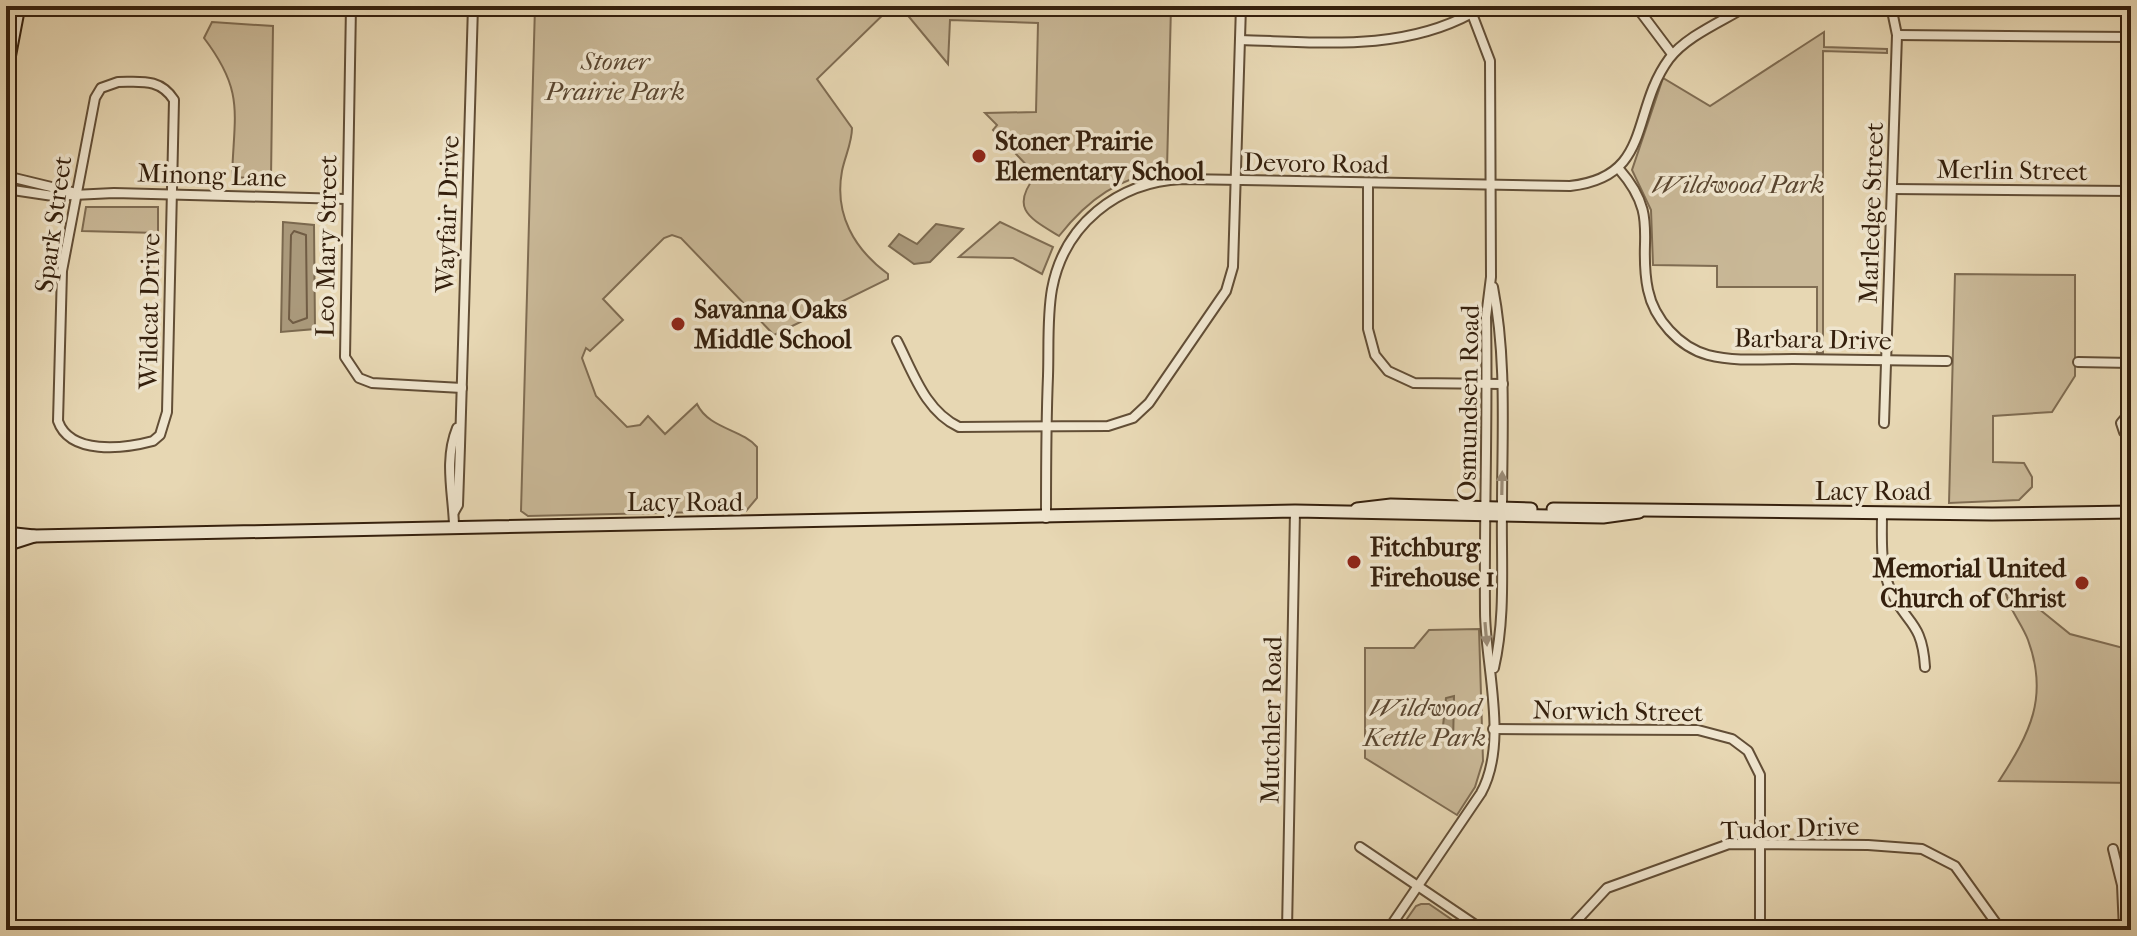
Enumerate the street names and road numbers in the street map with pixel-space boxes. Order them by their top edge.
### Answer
street label: Marledge Street [1853,121,1890,304]
street label: Wayfair Drive [429,135,466,294]
street label: Devoro Road [1243,147,1390,180]
street label: Spark Street [29,153,79,295]
street label: Leo Mary Street [309,154,344,337]
street label: Merlin Street [1936,154,2089,187]
street label: Minong Lane [137,157,287,194]
street label: Wildcat Drive [133,233,166,390]
street label: Osmundsen Road [1451,304,1486,501]
street label: Barbara Drive [1734,323,1892,356]
street label: Lacy Road [1815,476,1932,507]
street label: Lacy Road [627,487,744,518]
street label: Mutchler Road [1255,635,1288,804]
street label: Norwich Street [1532,695,1704,728]
street label: Tudor Drive [1720,811,1860,846]

